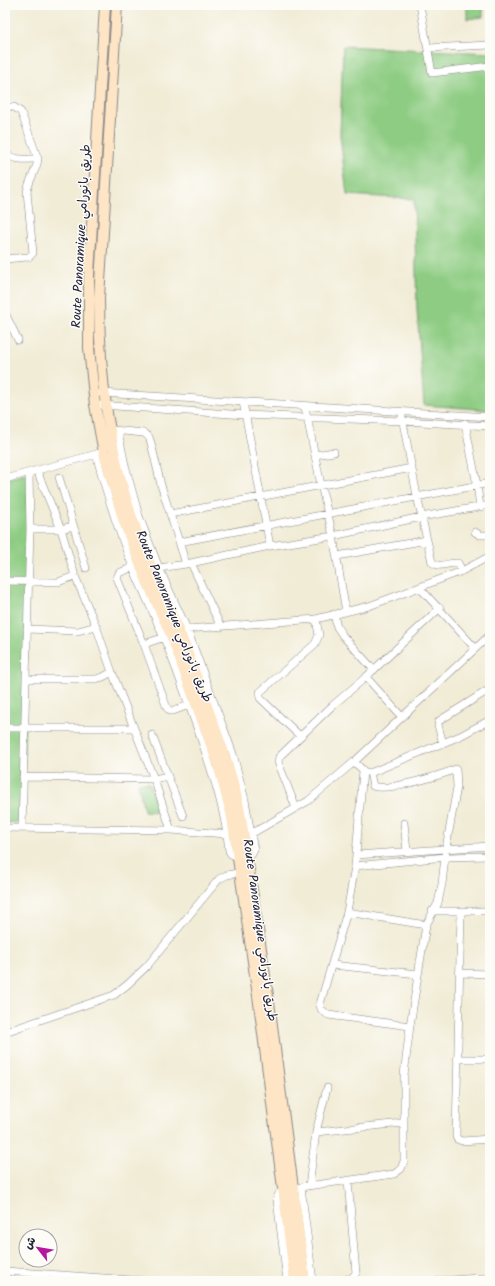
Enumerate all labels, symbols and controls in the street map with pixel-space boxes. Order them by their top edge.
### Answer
street label: Route Panoramique طريق بانورامي [66,144,97,329]
street label: Route Panoramique طريق بانورامي [129,527,218,706]
street label: Route Panoramique طريق بانورامي [236,838,283,1023]
north arrow [18,1228,58,1268]
text: ش [19,1234,41,1253]

